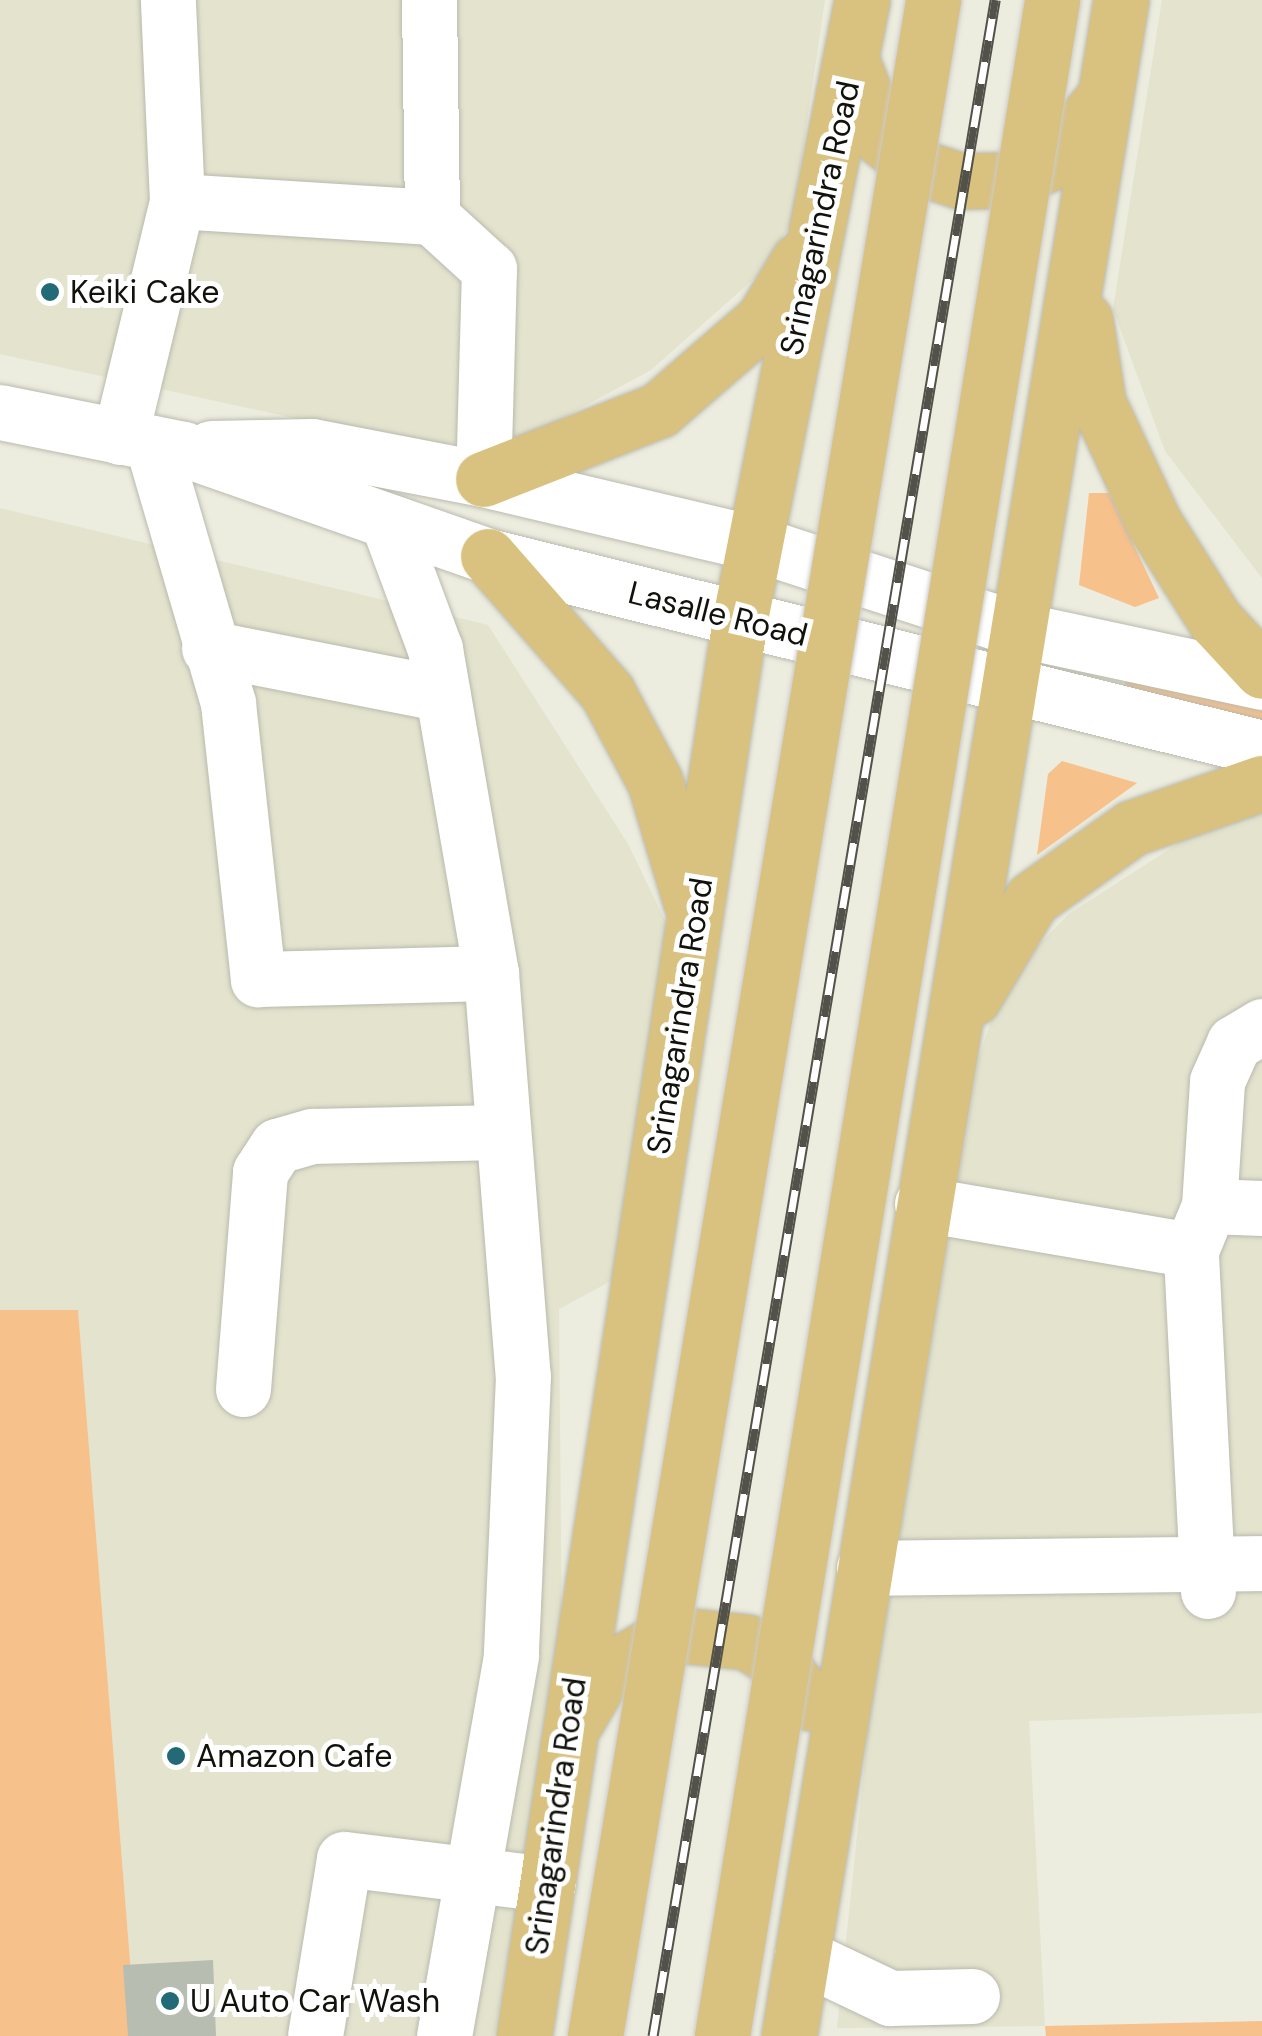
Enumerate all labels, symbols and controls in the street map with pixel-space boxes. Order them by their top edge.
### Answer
street label: Srinagarindra Road [772,77,868,359]
place label: Keiki Cake [70,273,219,311]
marker: Keiki Cake [39,281,61,303]
street label: Lasalle Road [624,573,812,655]
street label: Srinagarindra Road [639,875,721,1157]
street label: Srinagarindra Road [518,1675,594,1957]
place label: Amazon Cafe [196,1737,392,1775]
marker: Amazon Cafe [165,1745,187,1767]
place label: U Auto Car Wash [190,1982,440,2020]
marker: U Auto Car Wash [159,1990,181,2012]

